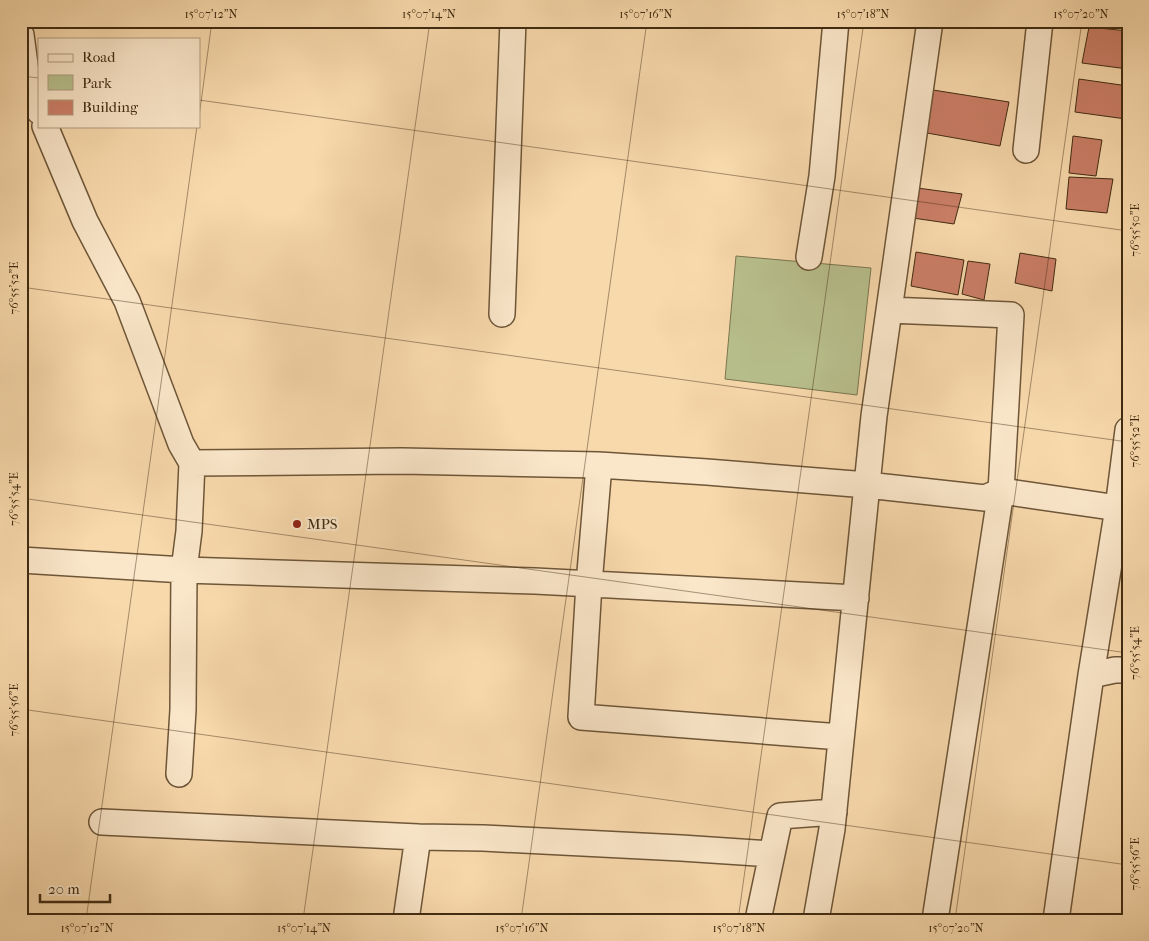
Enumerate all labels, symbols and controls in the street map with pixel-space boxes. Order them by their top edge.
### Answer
text: 15°07'12"N [184,7,238,21]
text: 15°07'14"N [402,7,456,21]
text: 15°07'16"N [619,7,673,21]
text: 15°07'18"N [837,7,889,21]
text: 15°07'20"N [1053,7,1109,21]
legend [38,38,200,128]
text: Road [82,48,116,66]
text: Park [82,74,112,92]
text: Building [82,98,139,116]
text: 76°55'50"E [1128,203,1142,257]
text: 76°55'52"E [7,262,21,314]
text: 76°55'52"E [1128,415,1142,467]
text: 76°55'54"E [7,472,21,526]
place label: MPS [307,515,338,533]
marker: MPS [291,518,303,530]
text: 76°55'54"E [1128,626,1142,680]
text: 76°55'56"E [7,683,21,737]
text: 76°55'56"E [1128,837,1142,891]
scale bar [40,871,110,903]
text: 20 m [48,880,80,898]
text: 15°07'12"N [60,921,114,935]
text: 15°07'14"N [277,921,331,935]
text: 15°07'16"N [495,921,549,935]
text: 15°07'18"N [713,921,765,935]
text: 15°07'20"N [928,921,984,935]

